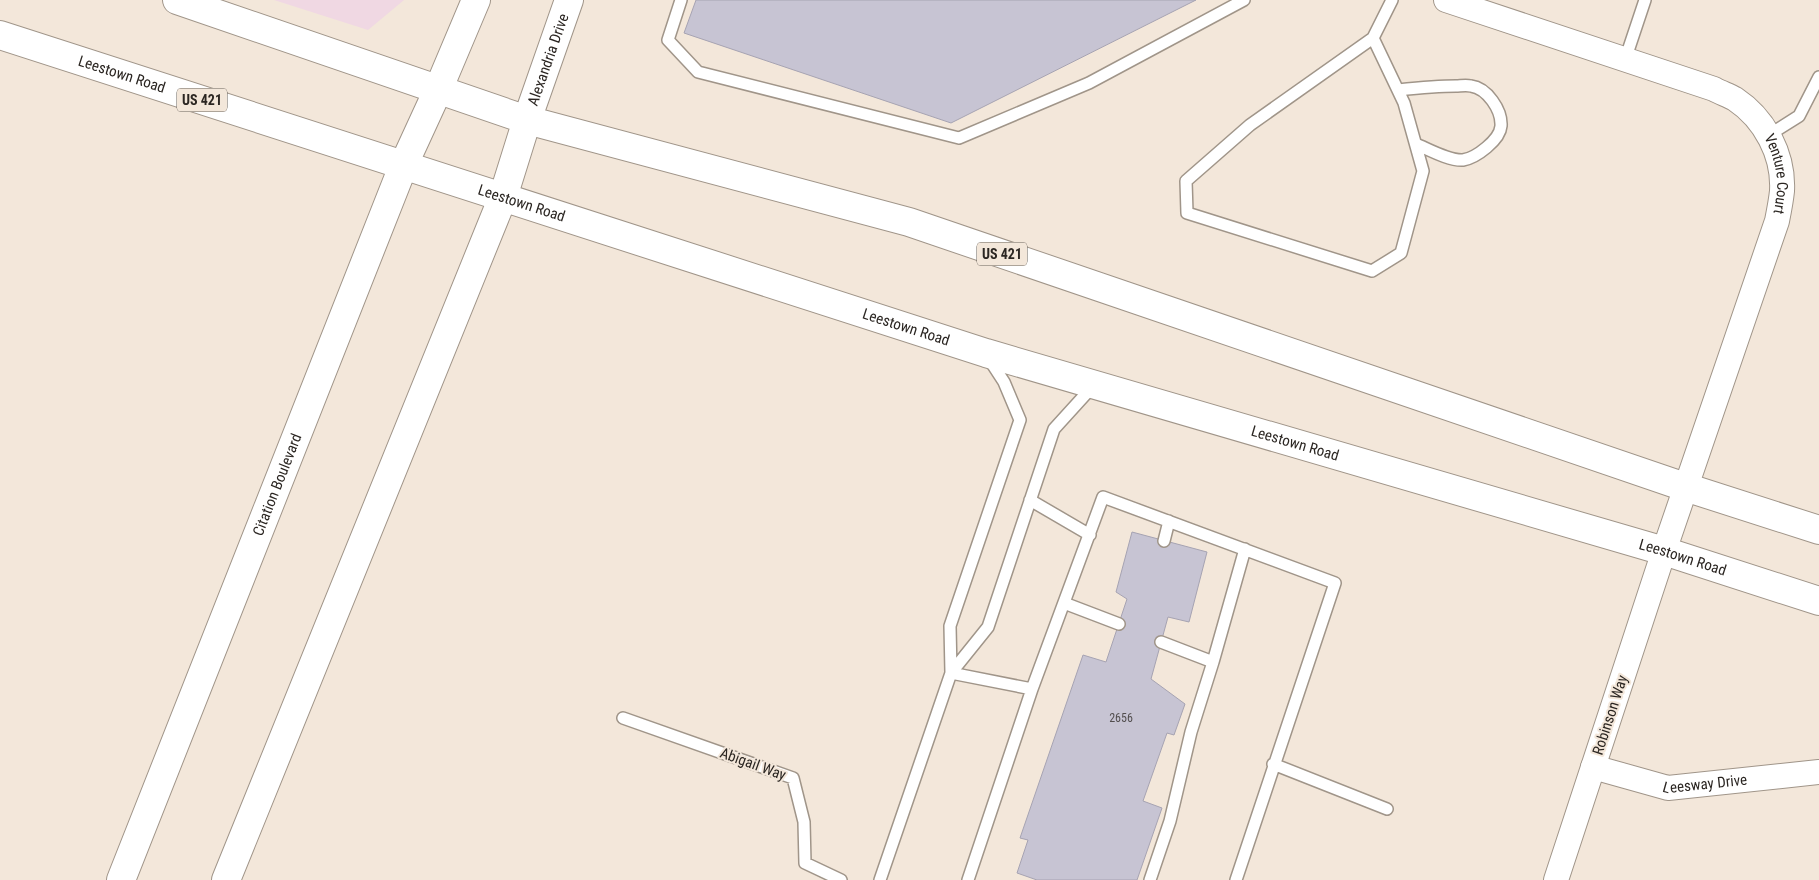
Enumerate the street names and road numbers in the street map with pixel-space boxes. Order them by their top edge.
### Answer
street label: Alexandria Drive [524,11,573,108]
street label: Leestown Road [76,52,168,97]
road number: US 421 [177,88,227,112]
street label: Venture Court [1760,131,1791,216]
street label: Leestown Road [476,181,567,226]
road number: US 421 [977,242,1027,266]
street label: Leestown Road [860,305,952,350]
street label: Leestown Road [1249,422,1341,465]
street label: Citation Boulevard [249,431,306,539]
street label: Leestown Road [1637,535,1729,579]
street label: Robinson Way [1589,673,1631,757]
street label: Abigail Way [718,744,788,784]
street label: Leesway Drive [1661,771,1748,797]

